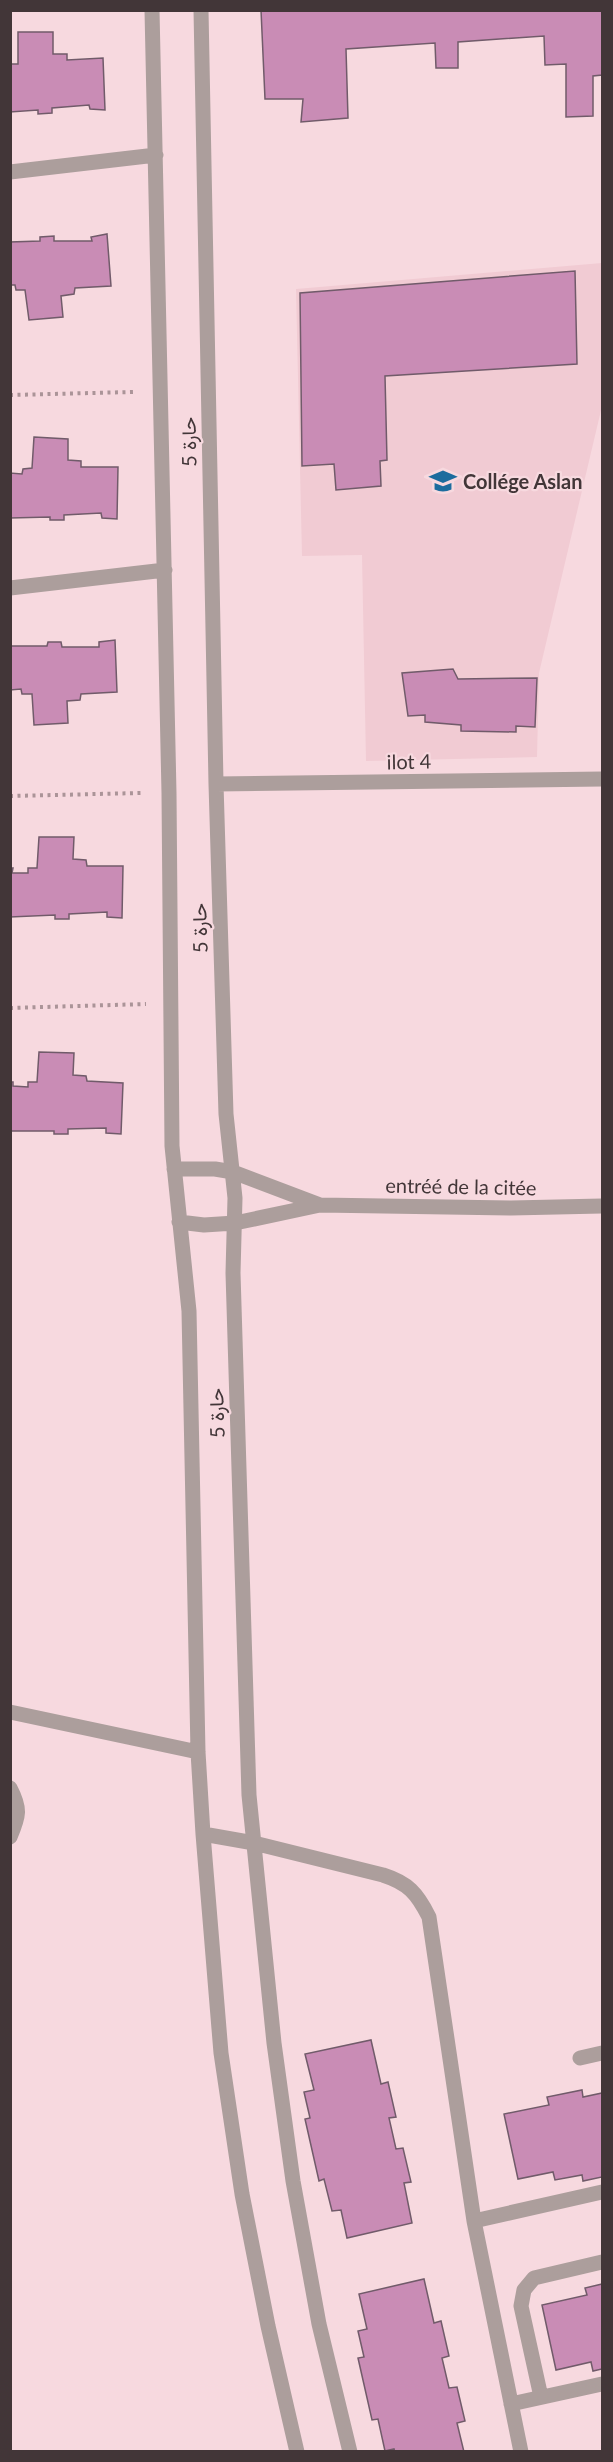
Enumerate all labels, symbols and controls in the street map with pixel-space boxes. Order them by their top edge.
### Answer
street label: حارة 5 [176,417,202,467]
school or university icon: Collége Aslan [428,466,458,496]
place label: Collége Aslan [463,469,582,493]
street label: ilot 4 [387,749,432,773]
street label: حارة 5 [186,903,214,953]
street label: entréé de la citée [385,1173,537,1199]
street label: حارة 5 [203,1388,231,1438]

